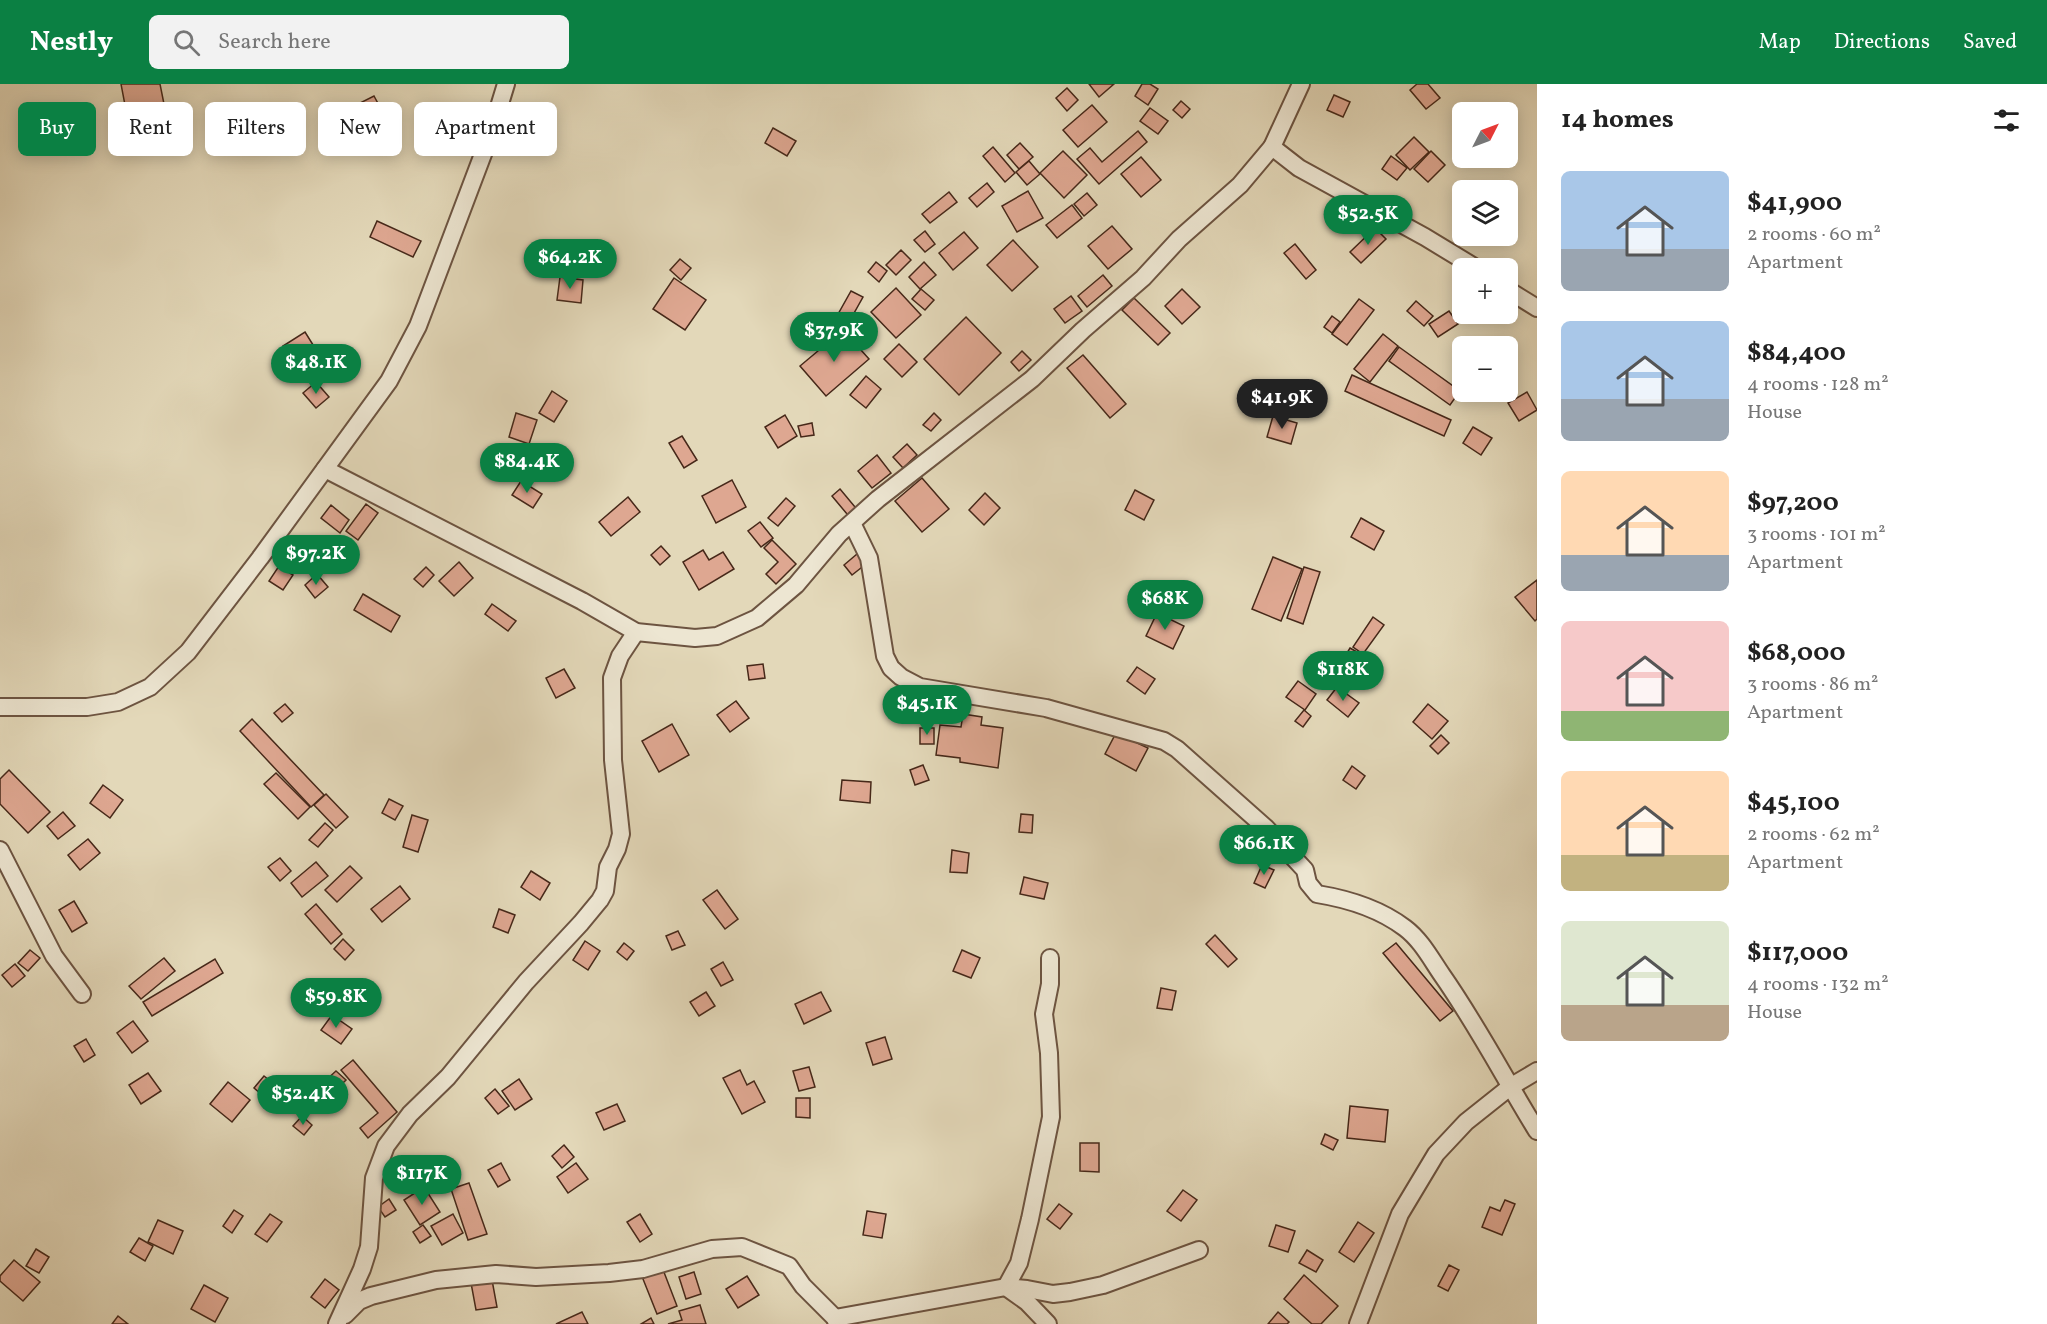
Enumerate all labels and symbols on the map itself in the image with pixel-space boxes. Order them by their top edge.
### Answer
north arrow [1452,102,1518,168]
pin: $52.5K [1319,195,1417,246]
pin: $64.2K [521,239,619,290]
pin: $37.9K [785,312,883,363]
pin: $48.1K [267,344,365,395]
pin: $41.9K [1233,379,1331,430]
pin: $84.4K [478,443,576,494]
pin: $97.2K [267,535,365,586]
pin: $68K [1129,580,1201,631]
pin: $118K [1301,651,1385,702]
pin: $45.1K [878,685,976,736]
pin: $66.1K [1215,825,1313,876]
pin: $59.8K [287,978,385,1029]
pin: $52.4K [254,1075,352,1126]
pin: $117K [380,1155,464,1206]

